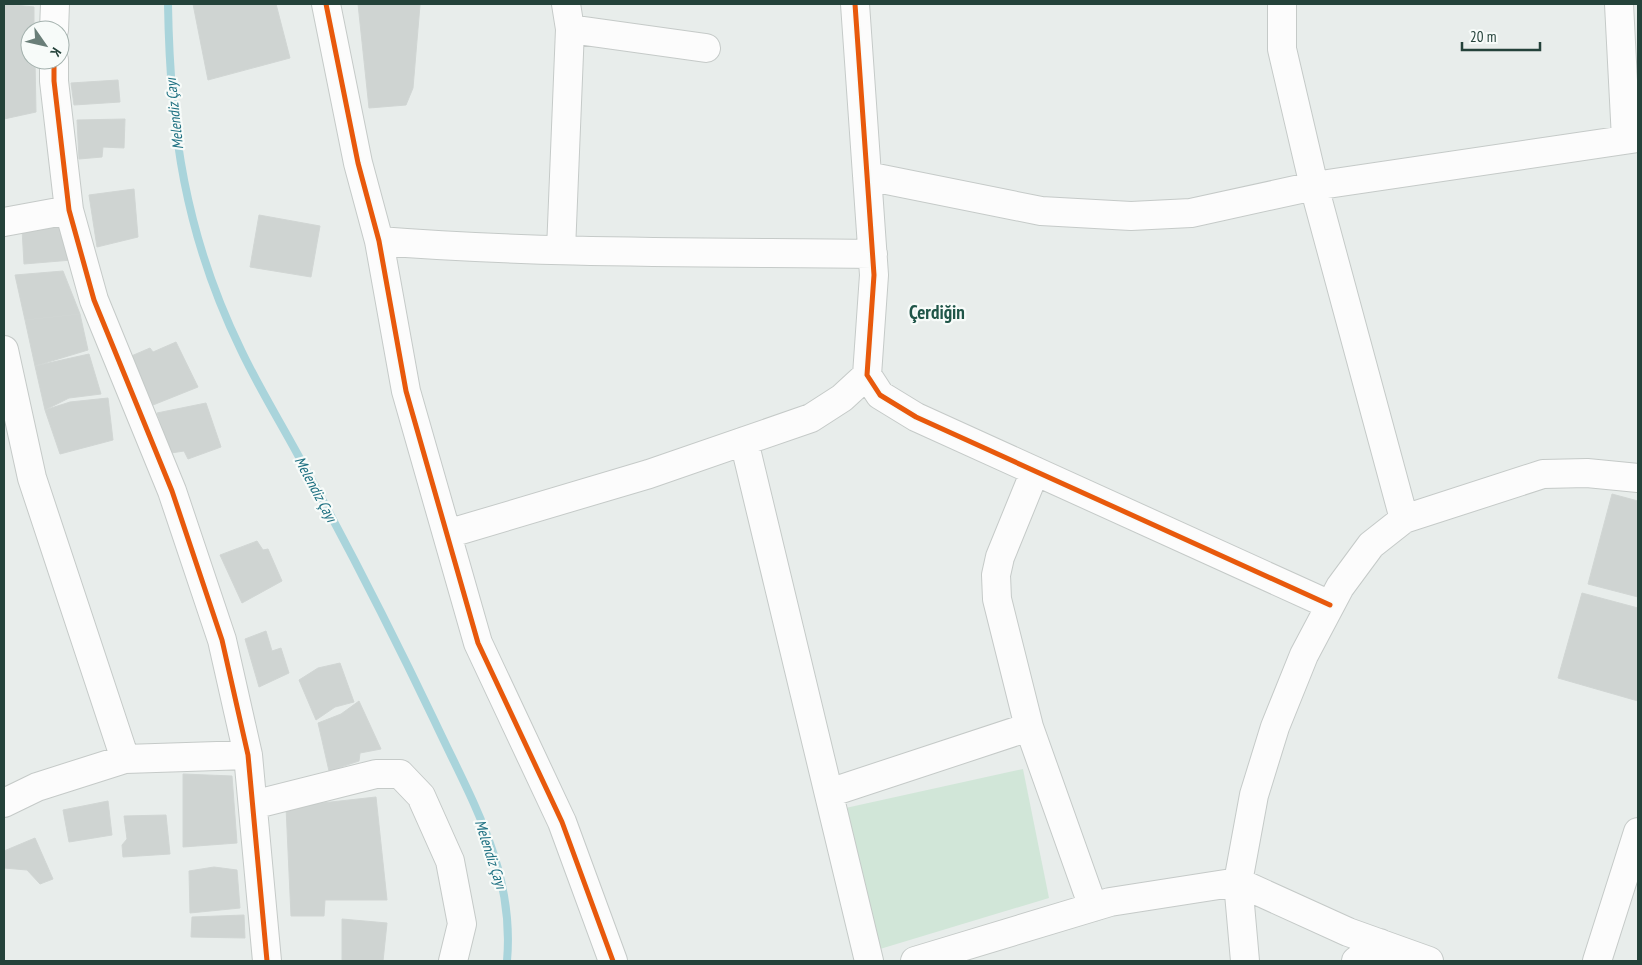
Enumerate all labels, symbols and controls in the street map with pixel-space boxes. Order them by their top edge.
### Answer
north arrow [20,20,70,70]
scale bar [1462,20,1540,52]
text: 20 m [1470,27,1496,46]
text: K [46,44,65,61]
water label: Melendiz Çayı [161,76,187,151]
district label: Çerdiğin [909,300,965,324]
water label: Melendiz Çayı [291,453,342,527]
water label: Melendiz Çayı [471,817,512,893]

